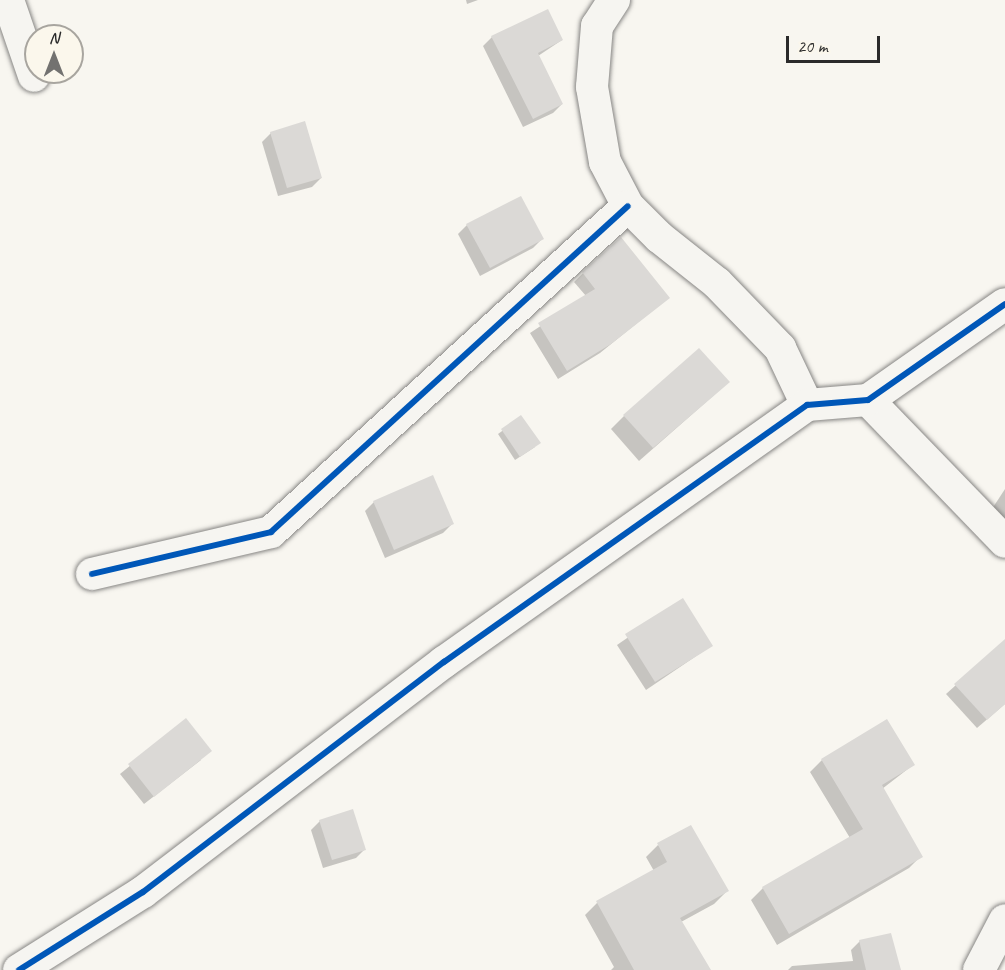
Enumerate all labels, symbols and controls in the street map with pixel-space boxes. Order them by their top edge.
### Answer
north arrow [24,24,84,84]
scale bar [789,24,884,62]
text: N [49,28,59,48]
text: 20 m [797,35,828,57]

